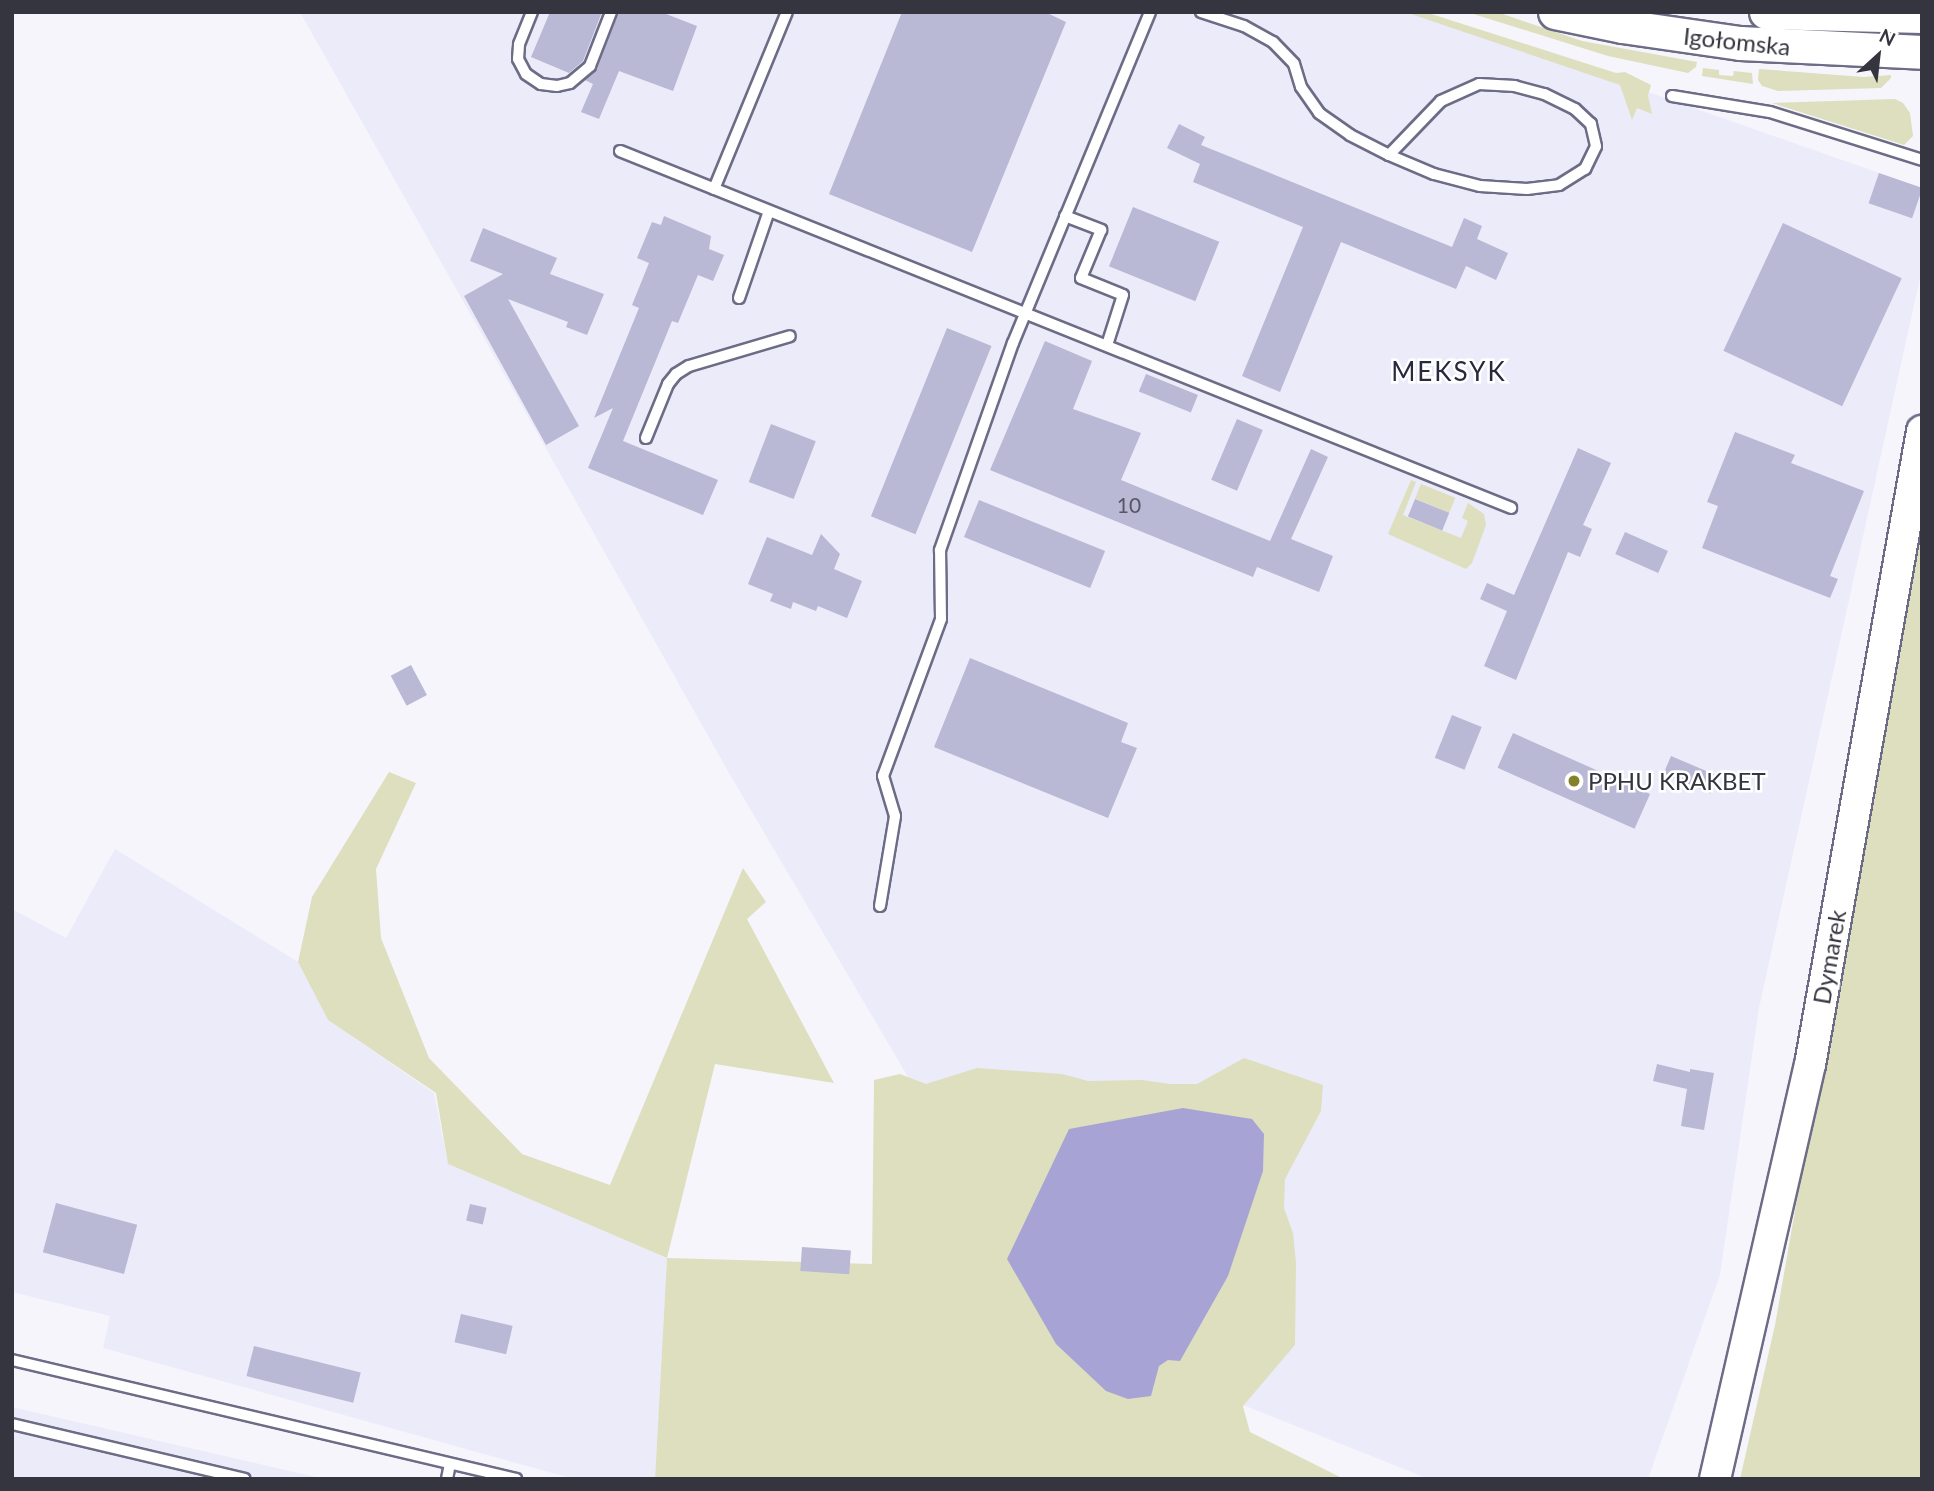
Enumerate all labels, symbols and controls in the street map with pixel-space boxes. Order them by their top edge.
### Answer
street label: Igołomska [1682,21,1792,61]
north arrow [1843,21,1913,91]
text: N [1876,23,1899,50]
district label: MEKSYK [1392,356,1506,388]
house number: 10 [1117,492,1141,518]
place label: PPHU KRAKBET [1588,767,1766,795]
marker: PPHU KRAKBET [1566,773,1582,789]
street label: Dymarek [1807,908,1851,1006]

